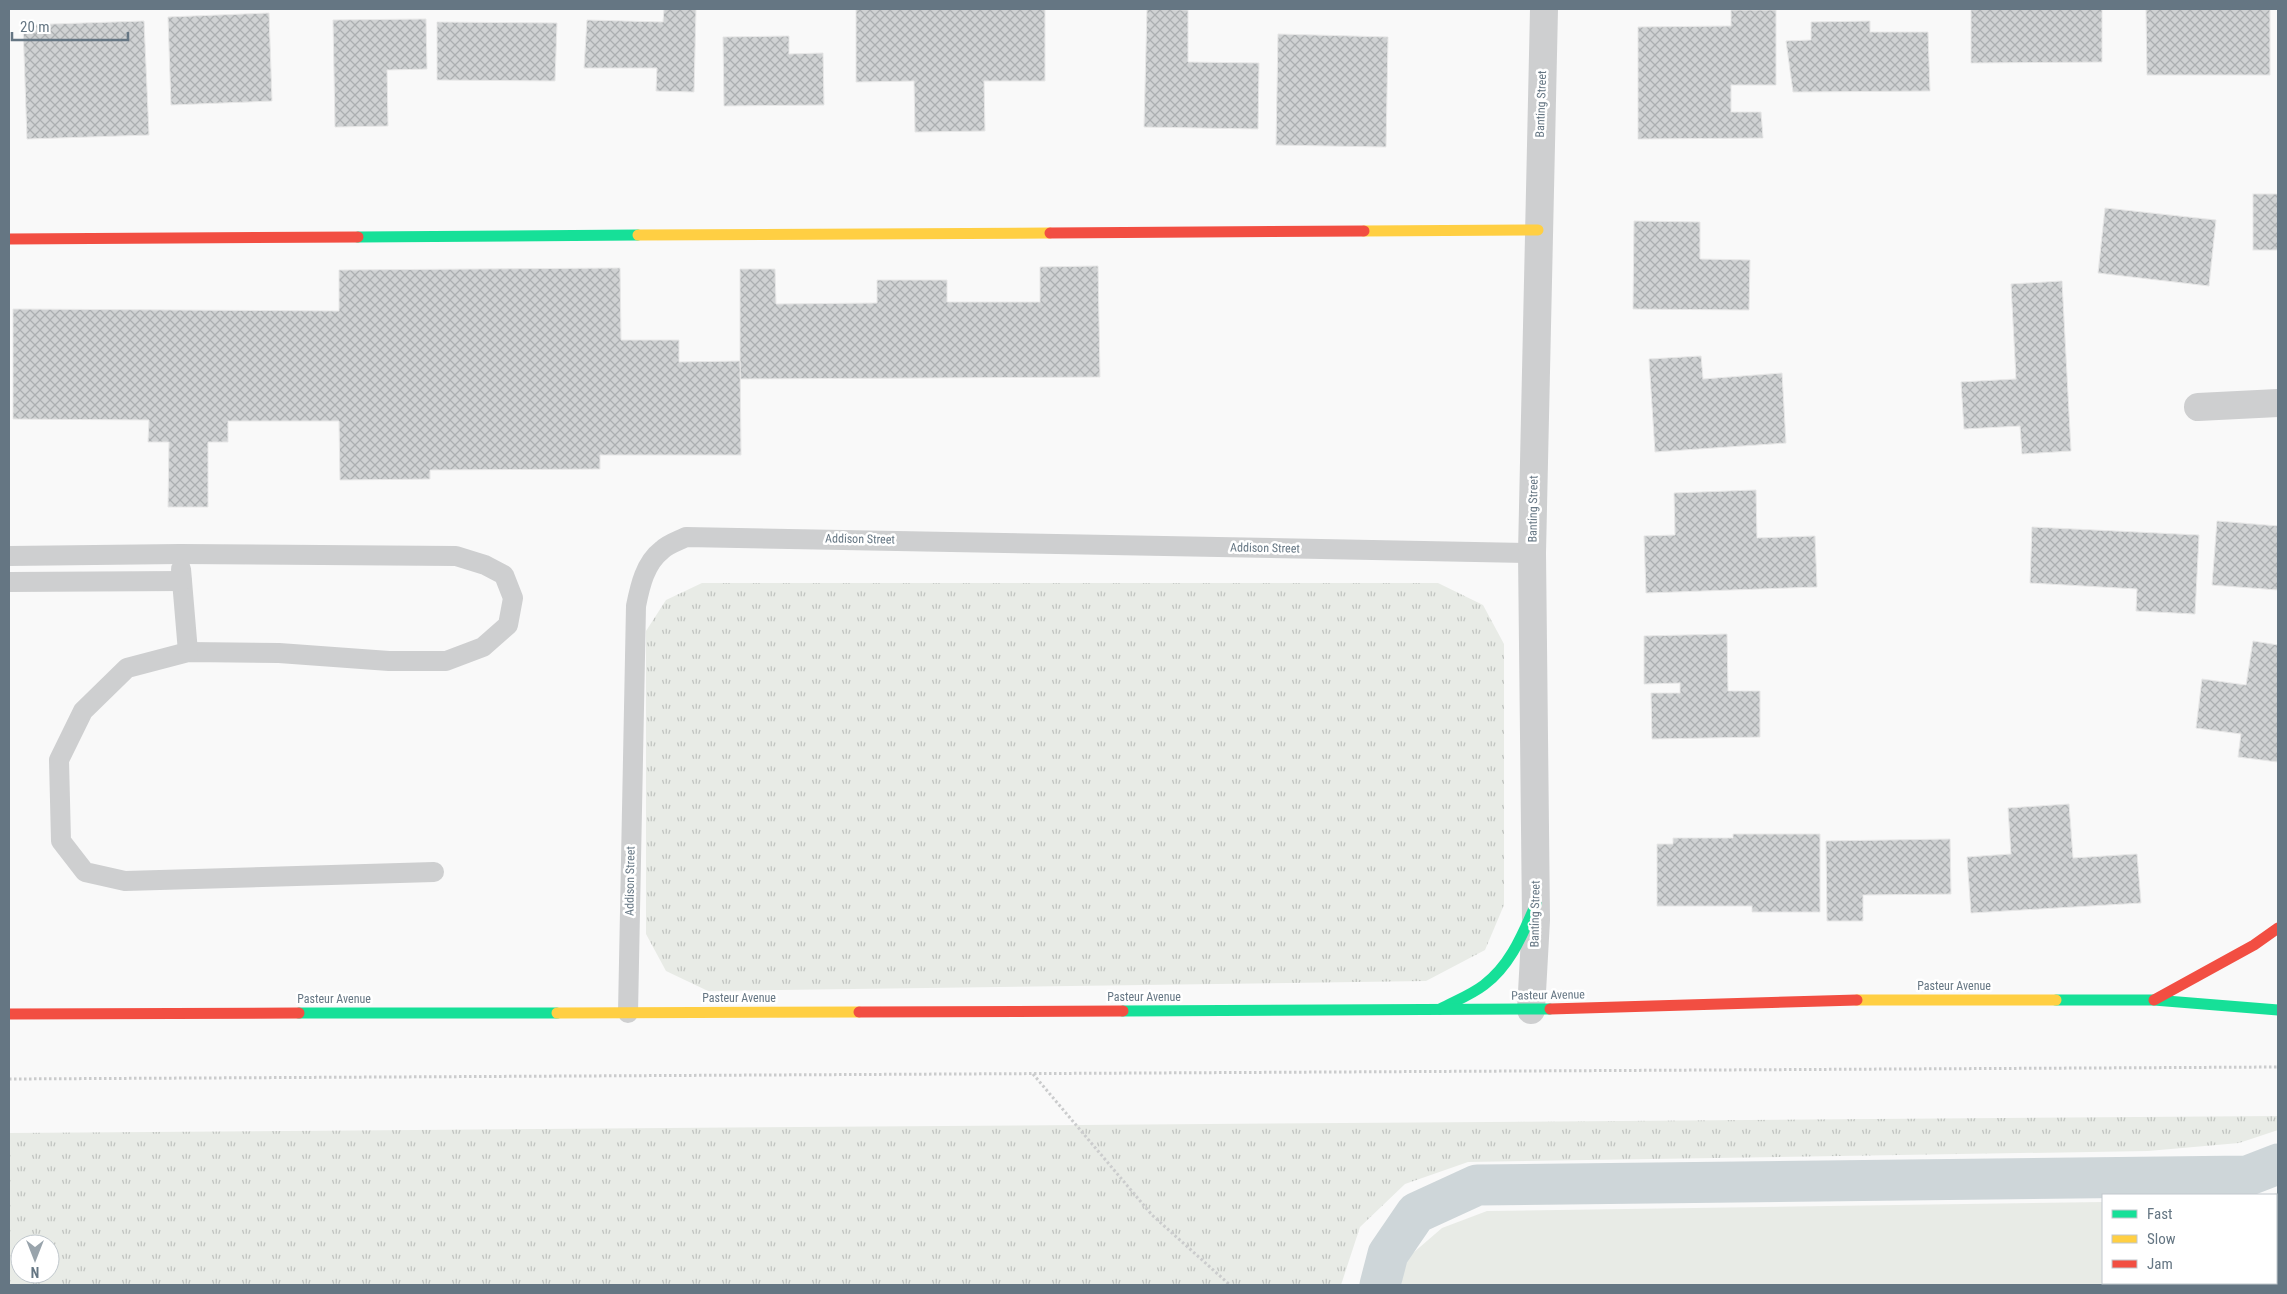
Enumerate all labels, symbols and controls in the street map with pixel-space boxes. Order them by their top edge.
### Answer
scale bar [12,10,129,42]
text: 20 m [20,18,50,36]
street label: Banting Street [1533,70,1549,138]
street label: Banting Street [1525,475,1541,543]
street label: Addison Street [825,531,895,547]
street label: Addison Street [1230,540,1300,556]
street label: Addison Street [622,846,638,916]
street label: Banting Street [1527,880,1543,948]
street label: Pasteur Avenue [1917,979,1991,993]
street label: Pasteur Avenue [1511,987,1585,1003]
street label: Pasteur Avenue [1107,990,1181,1004]
street label: Pasteur Avenue [702,991,776,1005]
street label: Pasteur Avenue [297,992,371,1006]
legend [2102,1194,2277,1284]
text: Fast [2147,1205,2172,1223]
text: Slow [2147,1230,2176,1248]
north arrow [10,1234,60,1284]
text: Jam [2147,1255,2173,1273]
text: N [31,1264,39,1280]

